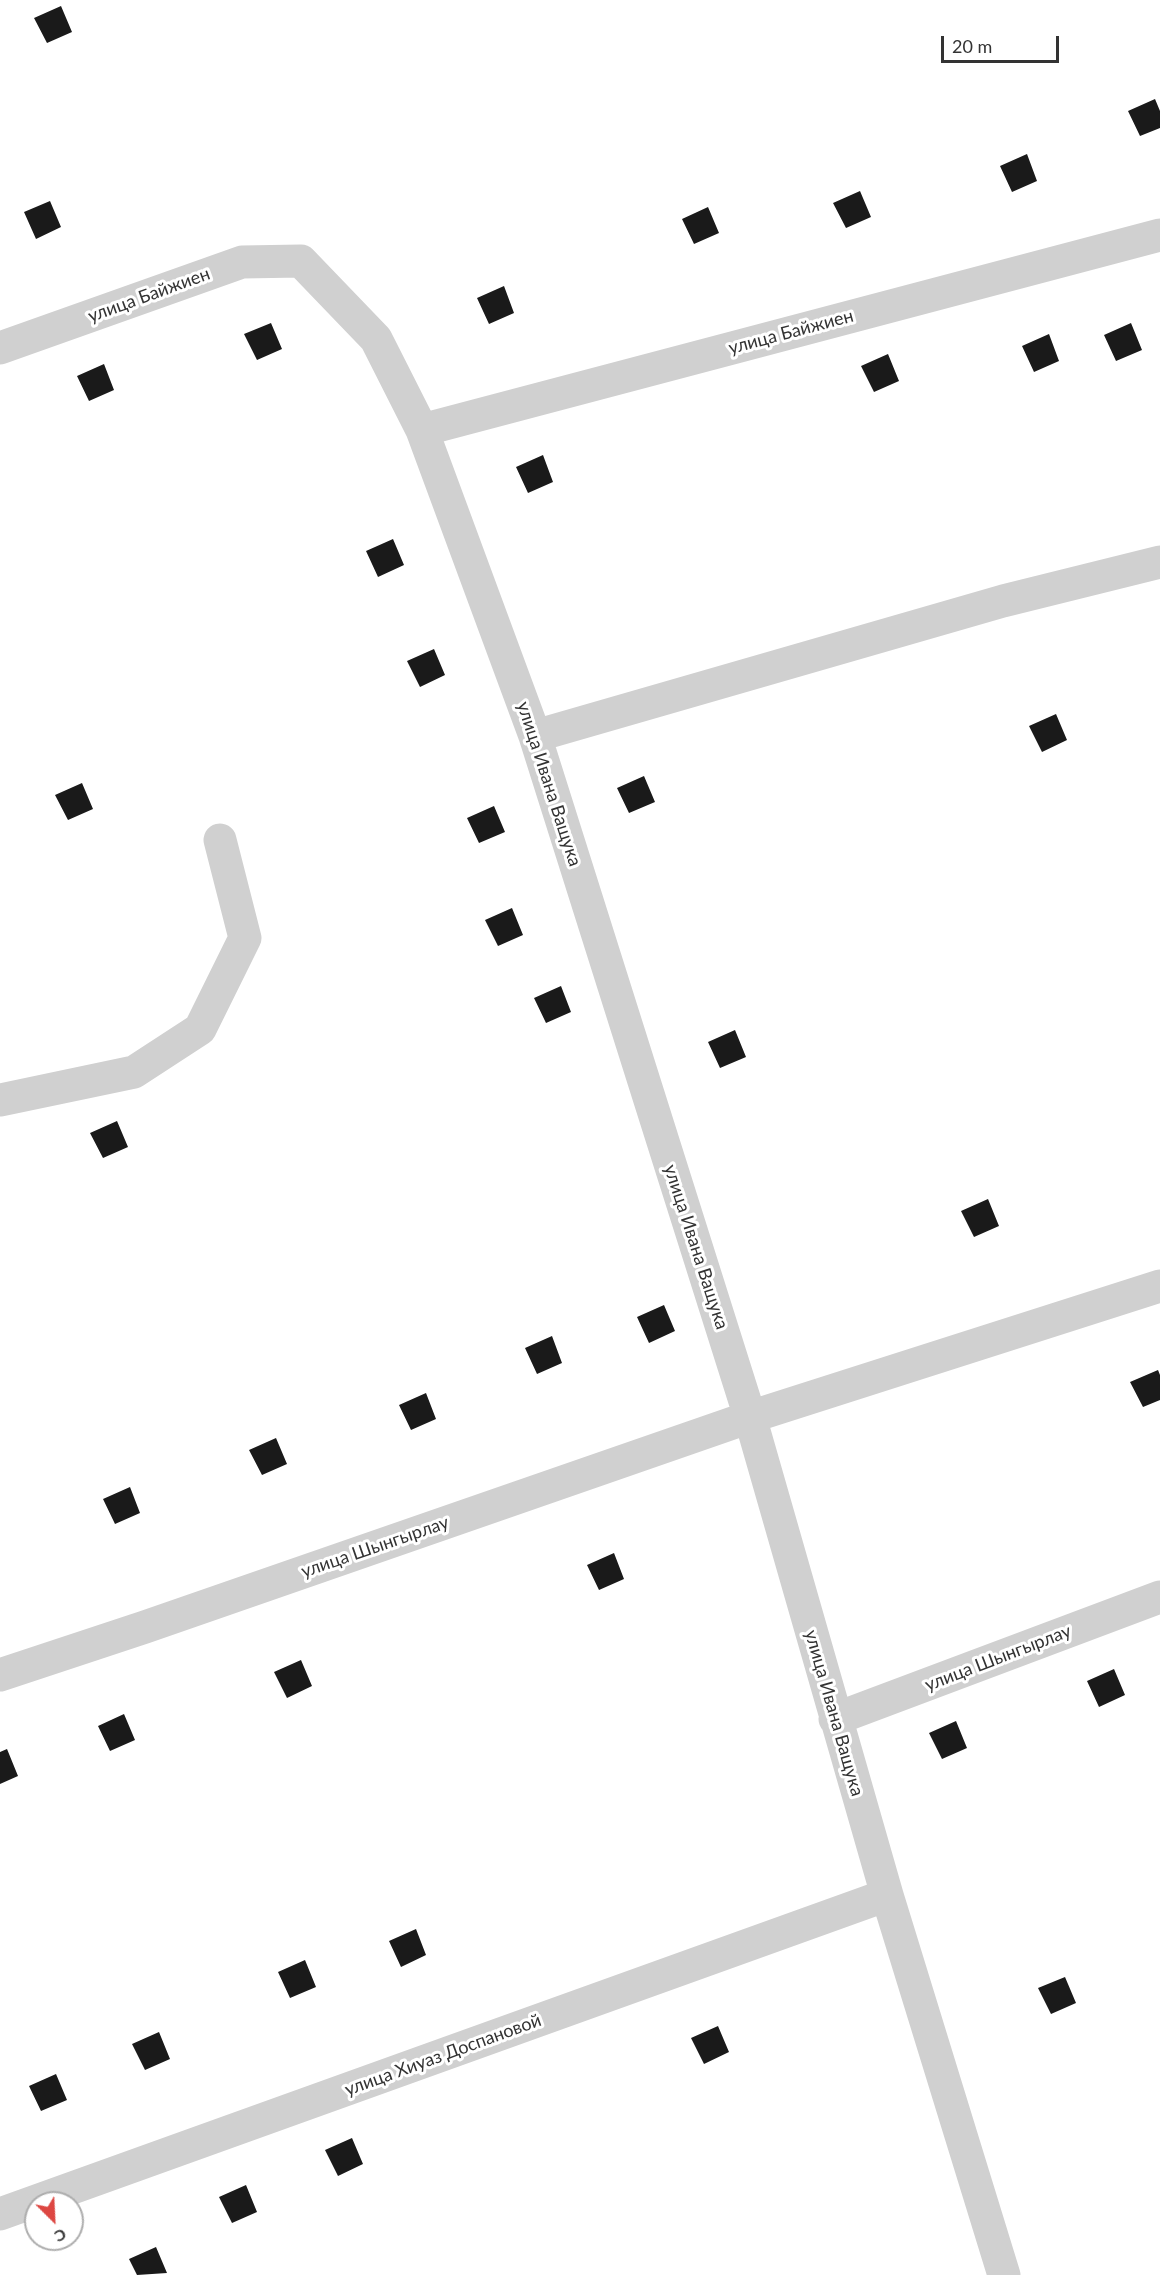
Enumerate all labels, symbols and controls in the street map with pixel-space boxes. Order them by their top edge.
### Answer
scale bar [944,24,1062,62]
text: 20 m [952,35,992,57]
street label: улица Байжиен [85,263,213,327]
street label: улица Байжиен [726,305,856,359]
street label: улица Ивана Ващука [512,699,586,869]
street label: улица Ивана Ващука [659,1162,733,1332]
street label: улица Шынгырлау [298,1512,452,1582]
street label: улица Шынгырлау [922,1620,1074,1696]
street label: улица Ивана Ващука [800,1627,868,1799]
street label: улица Хиуаз Доспановой [342,2009,544,2101]
north arrow [24,2191,84,2251]
text: С [52,2225,69,2247]

